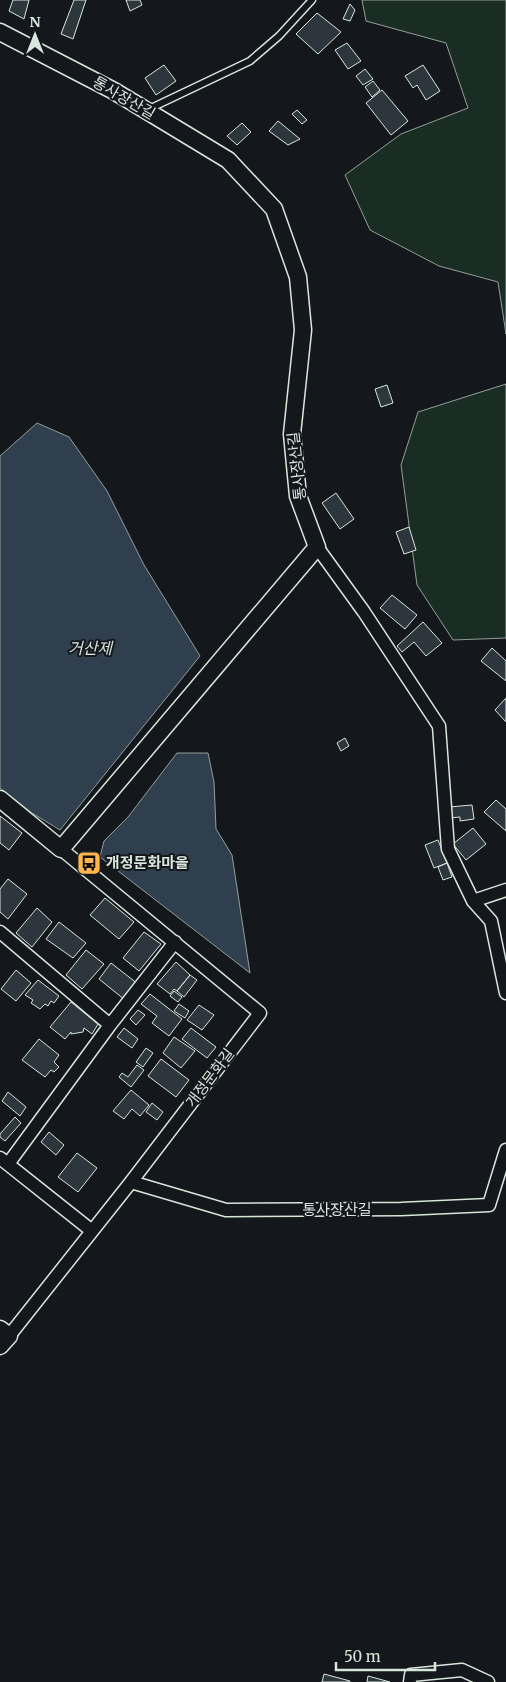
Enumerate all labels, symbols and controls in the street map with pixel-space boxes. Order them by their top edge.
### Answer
north arrow [10,10,60,60]
text: N [29,13,41,31]
street label: 통사장산길 [90,72,159,123]
street label: 통사장산길 [283,431,310,501]
water label: 거산제 [68,638,114,658]
bus stop icon: 개정문화마을 [76,850,102,876]
place label: 개정문화마을 [106,853,189,872]
street label: 개정문화길 [181,1044,238,1111]
street label: 통사장산길 [302,1200,372,1219]
scale bar [336,1640,435,1672]
text: 50 m [344,1647,381,1666]

